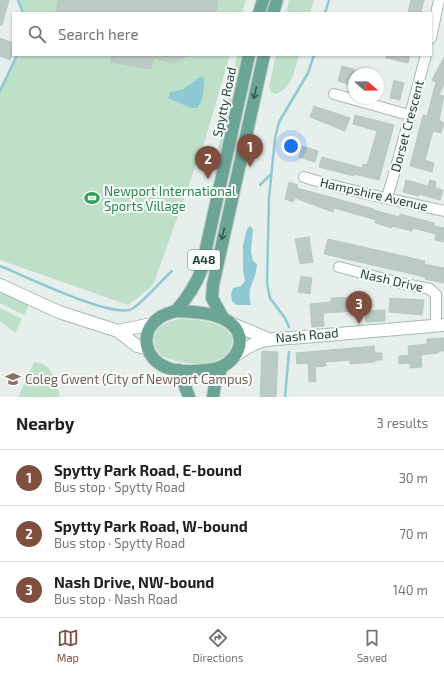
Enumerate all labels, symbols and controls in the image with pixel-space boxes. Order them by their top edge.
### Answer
search box [12,12,432,56]
icon: search [26,23,48,45]
text: Search here [58,25,139,43]
street label: Spytty Road [209,66,239,138]
north arrow [348,68,384,104]
street label: Dorset Crescent [387,78,427,174]
one-way arrow [251,86,259,99]
pin: 1 [237,134,263,167]
your location [281,136,301,156]
pin: 2 [195,146,221,179]
street label: Hampshire Avenue [318,174,430,214]
place label: Newport International Sports Village [104,183,236,214]
sports icon: Newport International Sports Village [83,189,101,207]
one-way arrow [219,227,227,240]
road number: A48 [188,250,220,270]
street label: Nash Drive [359,265,425,295]
pin: 3 [346,291,372,324]
street label: Nash Road [275,324,339,346]
school or university icon: Coleg Gwent (City of Newport Campus) [4,370,22,388]
place label: Coleg Gwent (City of Newport Campus) [25,371,252,387]
text: Nearby [16,413,74,433]
text: 3 results [377,415,428,431]
text: Spytty Park Road, E-bound [54,461,242,479]
text: 1 [26,470,32,486]
text: 30 m [399,470,428,486]
text: Bus stop · Spytty Road [54,479,185,495]
text: Spytty Park Road, W-bound [54,517,248,535]
text: 2 [25,526,33,542]
text: 70 m [399,526,428,542]
text: Bus stop · Spytty Road [54,535,185,551]
text: Nash Drive, NW-bound [54,573,214,591]
text: 3 [25,582,33,598]
text: 140 m [393,582,428,598]
text: Bus stop · Nash Road [54,591,178,607]
tab: Map [57,627,79,664]
tab: Directions [193,627,243,664]
tab: Saved [357,627,387,664]

